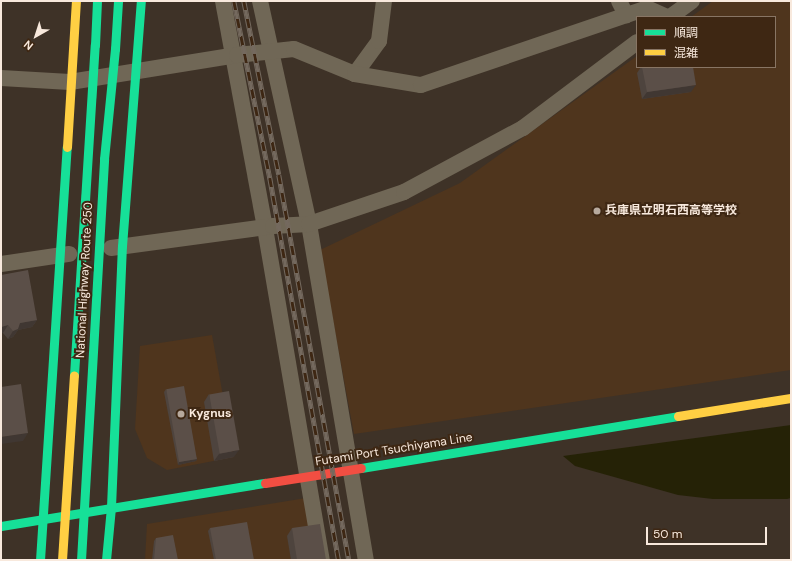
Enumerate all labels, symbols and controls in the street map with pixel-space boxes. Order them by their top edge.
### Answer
north arrow [16,16,56,56]
legend [636,16,776,68]
text: 順調 [674,25,698,41]
text: N [21,37,36,53]
text: 混雑 [674,45,698,61]
street label: National Highway Route 250 [74,202,96,358]
place label: 兵庫県立明石西高等学校 [605,204,737,218]
marker: 兵庫県立明石西高等学校 [592,206,602,216]
place label: Kygnus [189,407,231,421]
marker: Kygnus [176,409,186,419]
street label: Futami Port Tsuchiyama Line [314,430,474,470]
scale bar [648,519,769,545]
text: 50 m [653,526,682,542]

